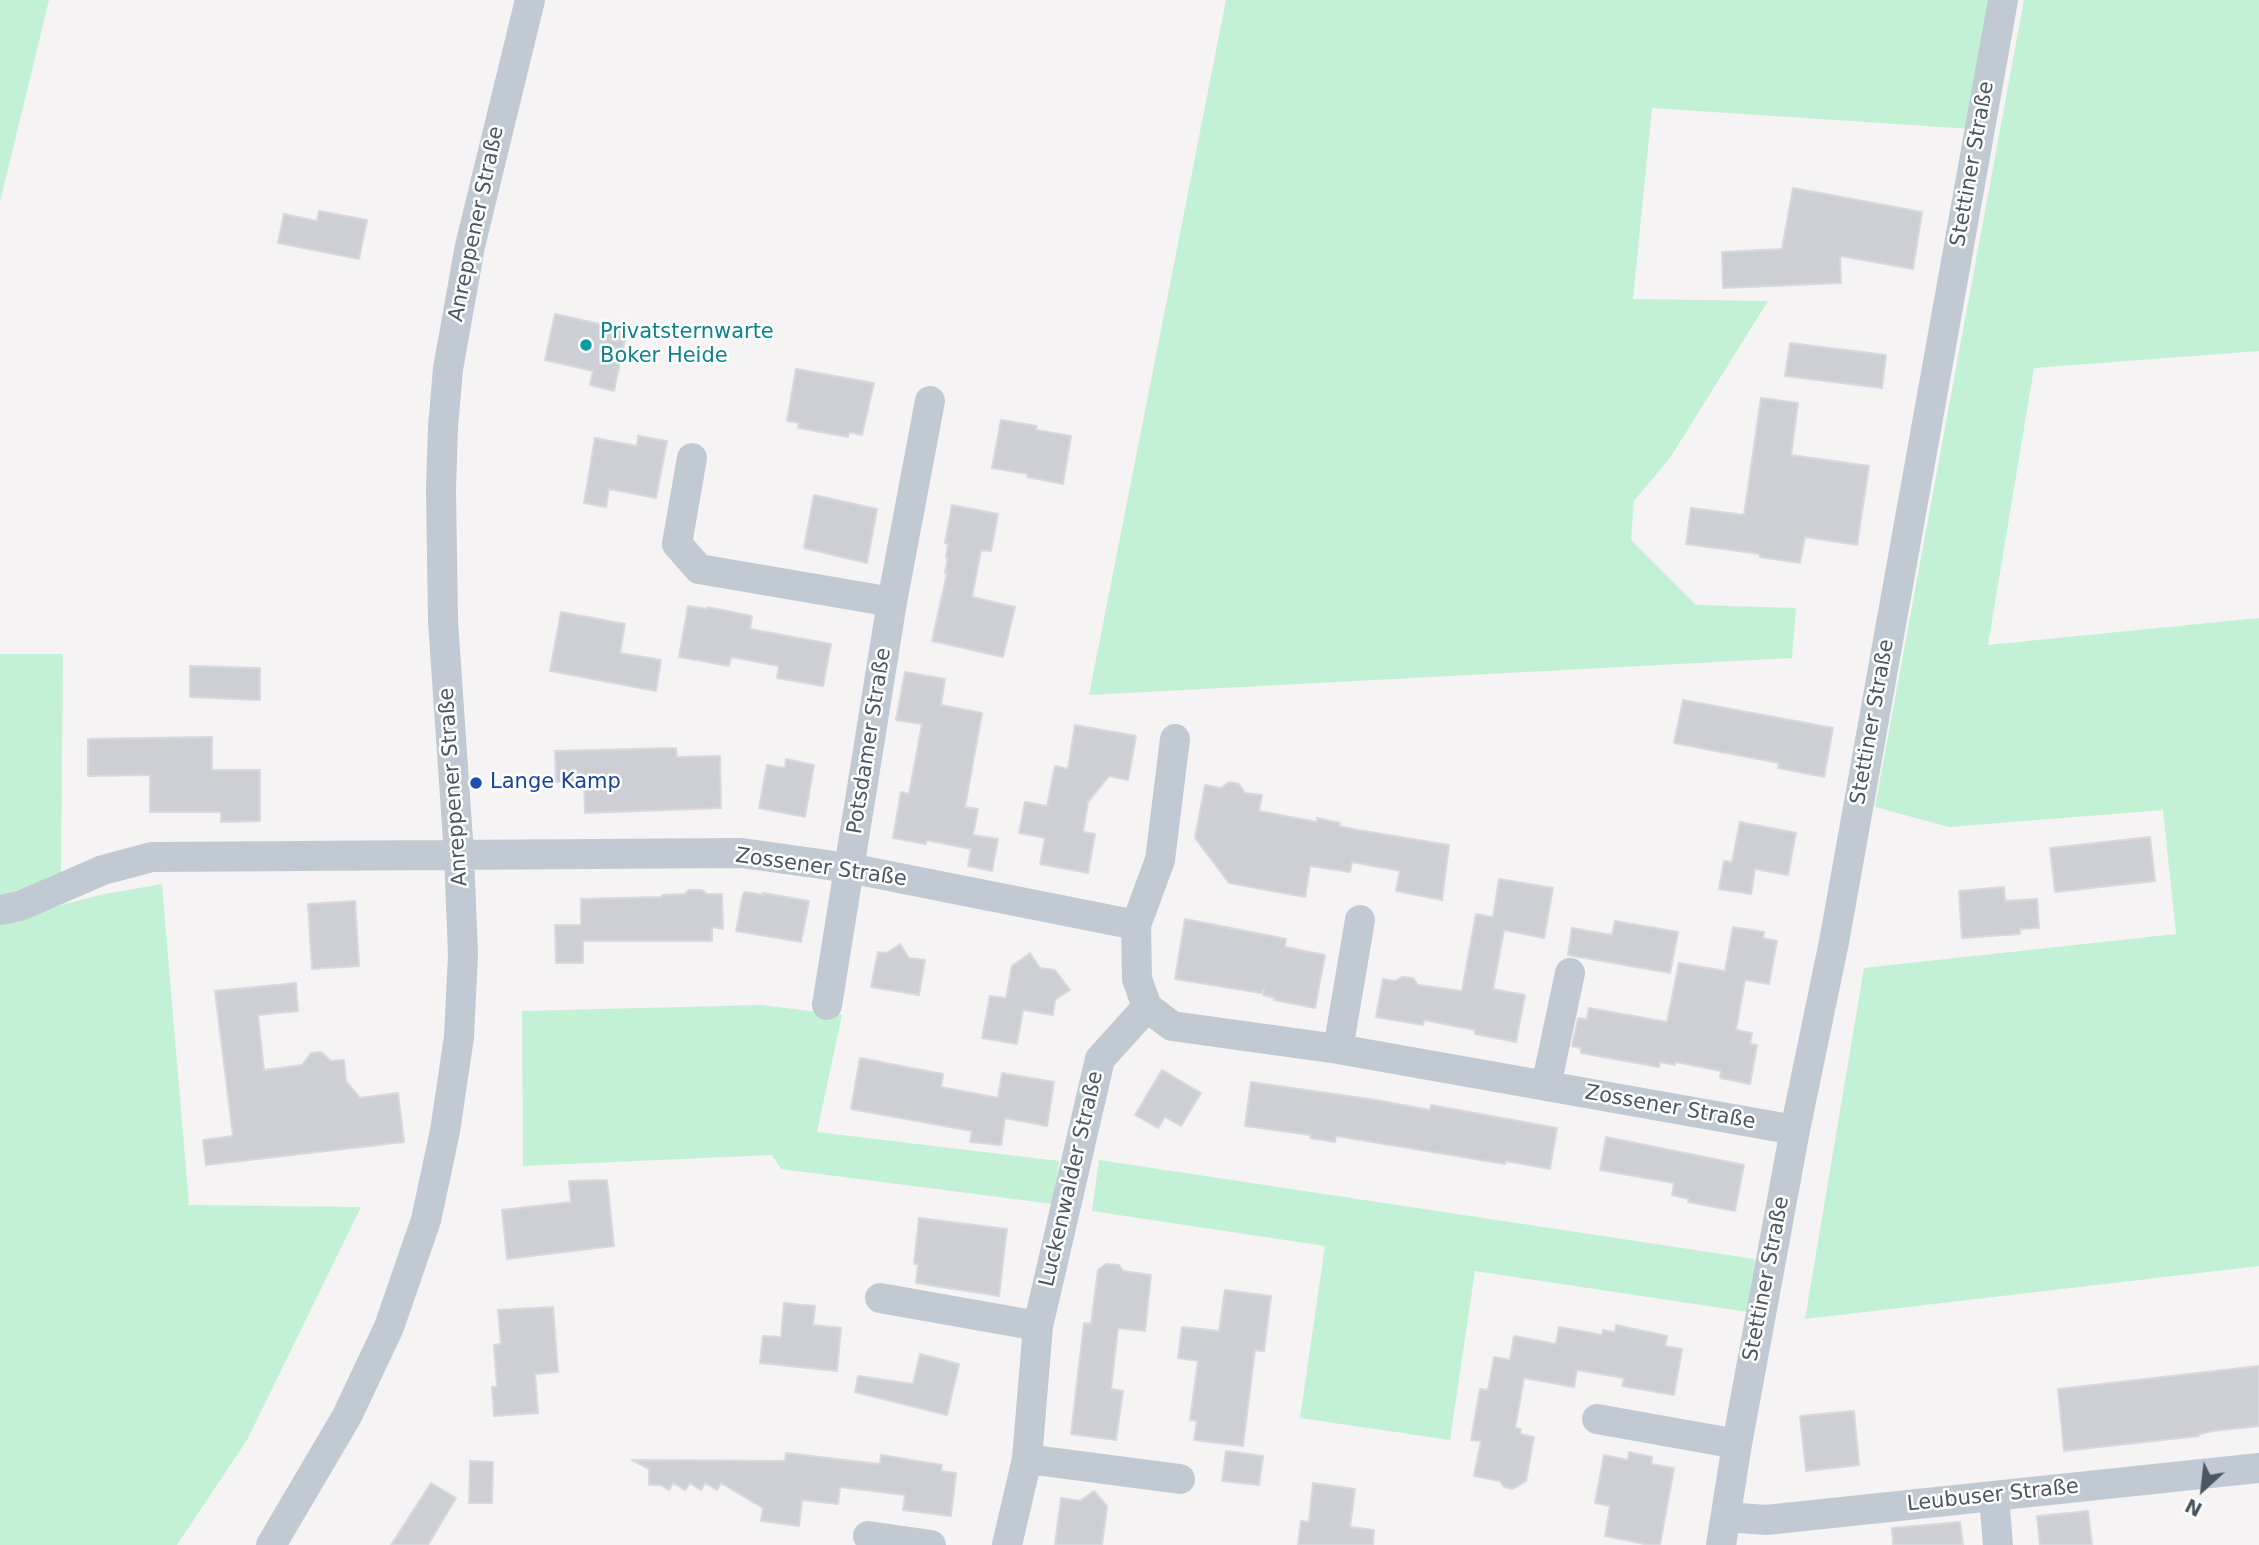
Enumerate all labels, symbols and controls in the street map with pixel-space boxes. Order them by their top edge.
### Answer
street label: Stettiner Straße [1946,79,2000,249]
street label: Anreppener Straße [444,124,510,324]
place label: Privatsternwarte Boker Heide [600,320,774,370]
marker: Privatsternwarte Boker Heide [578,337,594,353]
street label: Stettiner Straße [1846,637,1900,807]
street label: Potsdamer Straße [843,646,897,836]
street label: Anreppener Straße [434,687,474,887]
place label: Lange Kamp [490,770,621,796]
marker: Lange Kamp [468,775,484,791]
street label: Zossener Straße [734,843,908,893]
street label: Luckenwalder Straße [1035,1069,1109,1289]
street label: Zossener Straße [1583,1081,1757,1135]
street label: Stettiner Straße [1739,1194,1795,1364]
north arrow [2168,1454,2238,1524]
street label: Leubuser Straße [1906,1474,2080,1518]
text: N [2181,1494,2206,1521]

